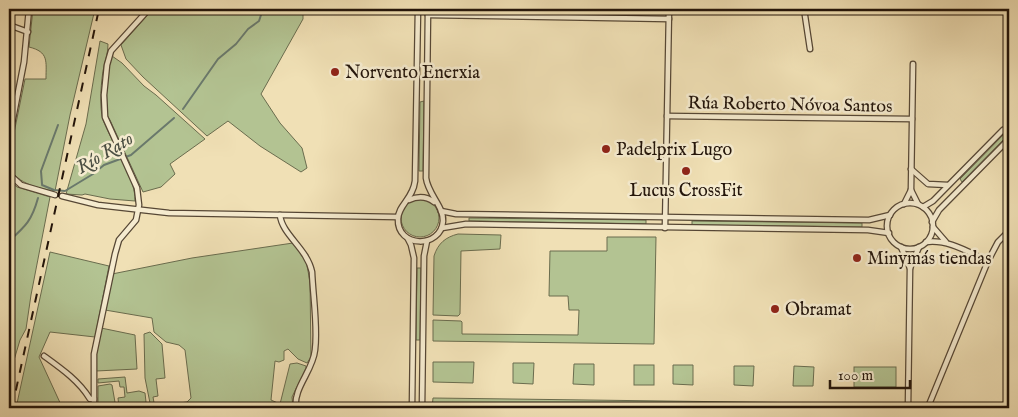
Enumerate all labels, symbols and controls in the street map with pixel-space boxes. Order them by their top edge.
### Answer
place label: Norvento Enerxia [345,62,480,85]
marker: Norvento Enerxia [329,66,341,78]
street label: Rúa Roberto Nóvoa Santos [687,92,893,119]
water label: Río Rato [72,127,138,180]
place label: Padelprix Lugo [616,139,733,162]
marker: Padelprix Lugo [600,143,612,155]
marker: Lucus CrossFit [680,165,692,177]
place label: Lucus CrossFit [629,180,743,203]
place label: Minymás tiendas [867,248,991,271]
marker: Minymás tiendas [851,252,863,264]
place label: Obramat [785,299,852,322]
marker: Obramat [769,303,781,315]
scale bar [830,357,910,389]
text: 100 m [838,366,874,385]

